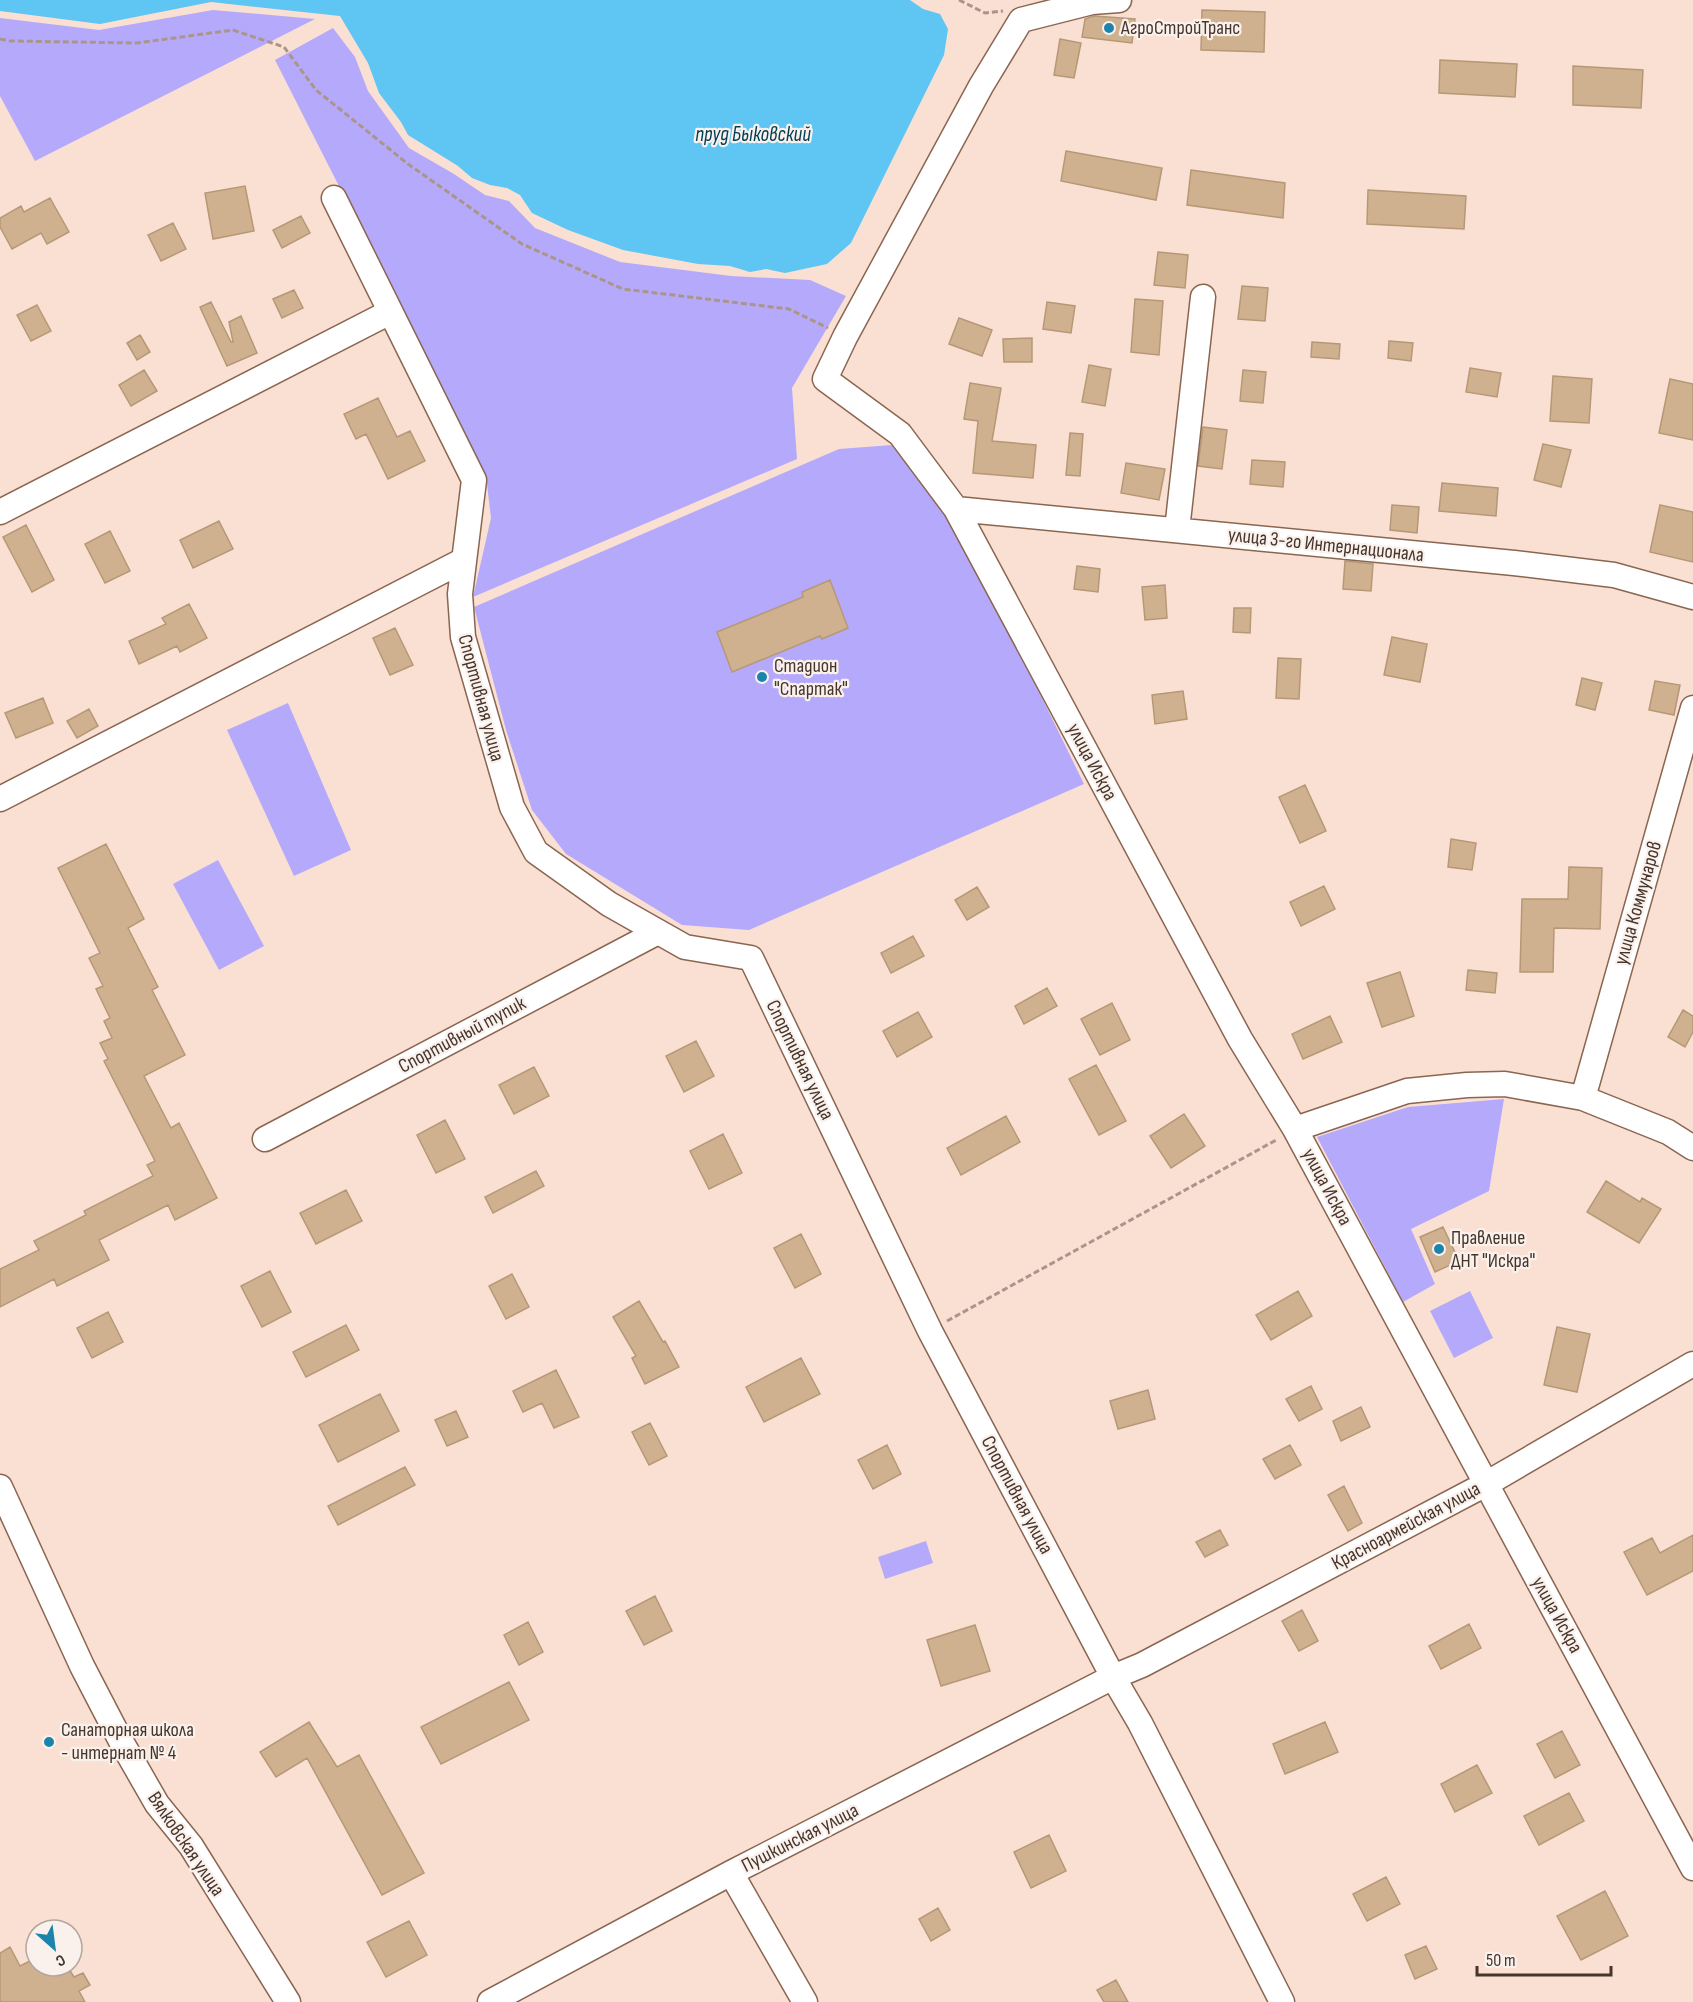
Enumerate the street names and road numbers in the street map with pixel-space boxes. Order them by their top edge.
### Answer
street label: улица 3-го Интернационала [1227,523,1425,567]
street label: Спортивная улица [453,632,509,764]
street label: улица Искра [1062,719,1122,805]
street label: улица Коммунаров [1609,838,1667,968]
street label: Спортивный тупик [394,991,530,1079]
street label: Спортивная улица [761,996,839,1124]
street label: улица Искра [1297,1144,1357,1230]
street label: Спортивная улица [976,1432,1058,1558]
street label: Красноармейская улица [1328,1477,1484,1575]
street label: улица Искра [1526,1573,1588,1657]
street label: Вялковская улица [142,1787,230,1901]
street label: Пушкинская улица [738,1798,862,1878]

